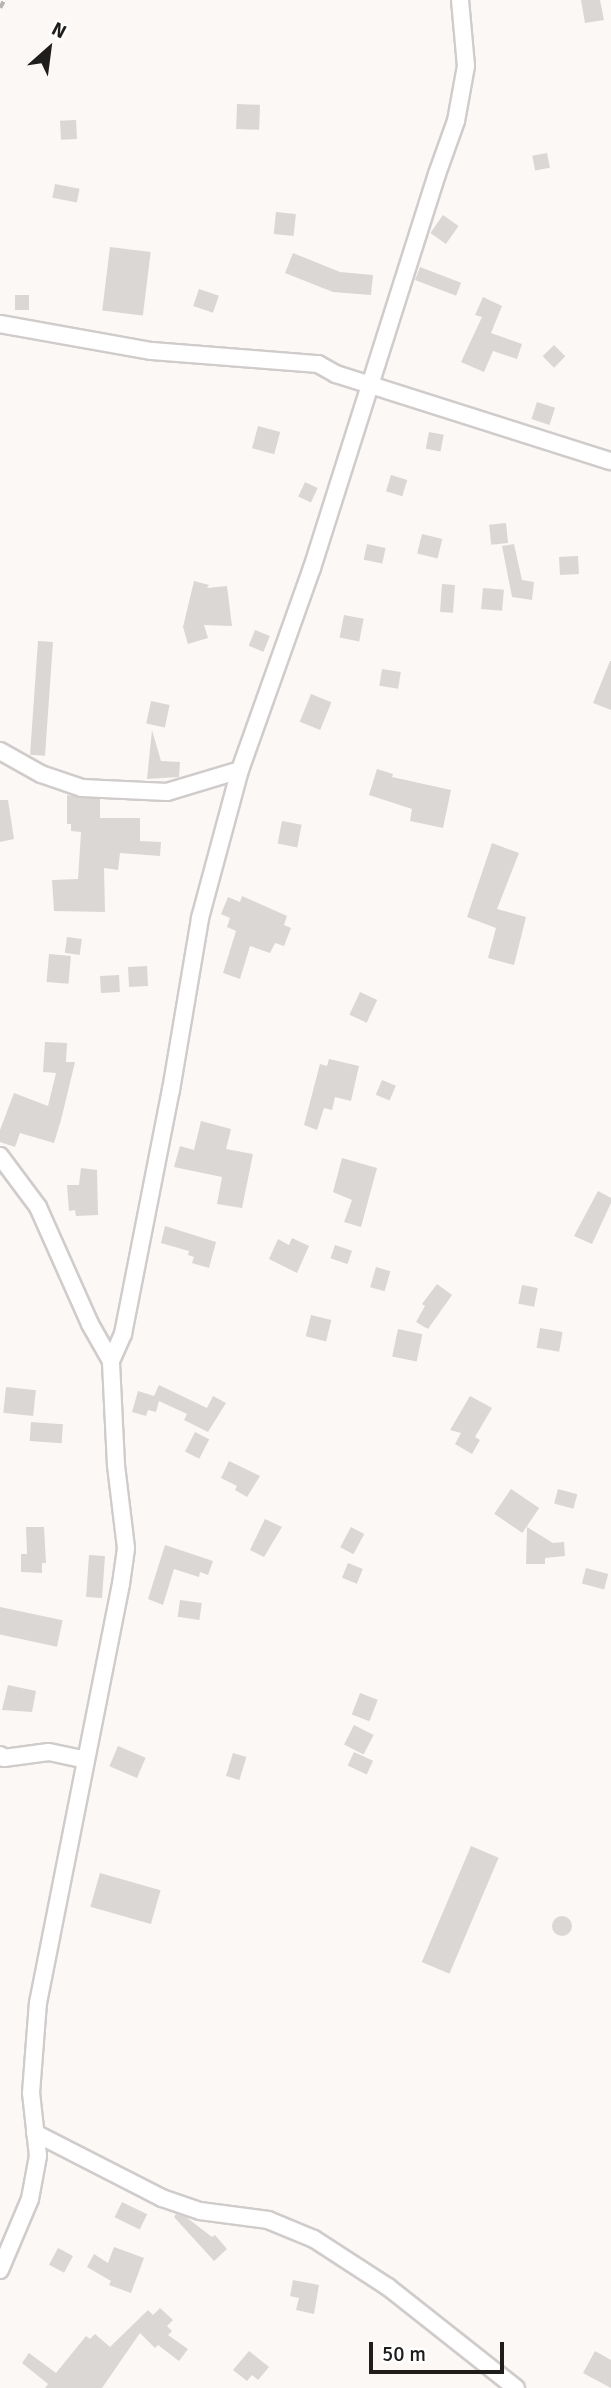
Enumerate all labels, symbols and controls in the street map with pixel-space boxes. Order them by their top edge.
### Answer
north arrow [14,14,84,84]
text: N [47,17,70,44]
scale bar [373,2328,508,2372]
text: 50 m [382,2341,426,2367]

